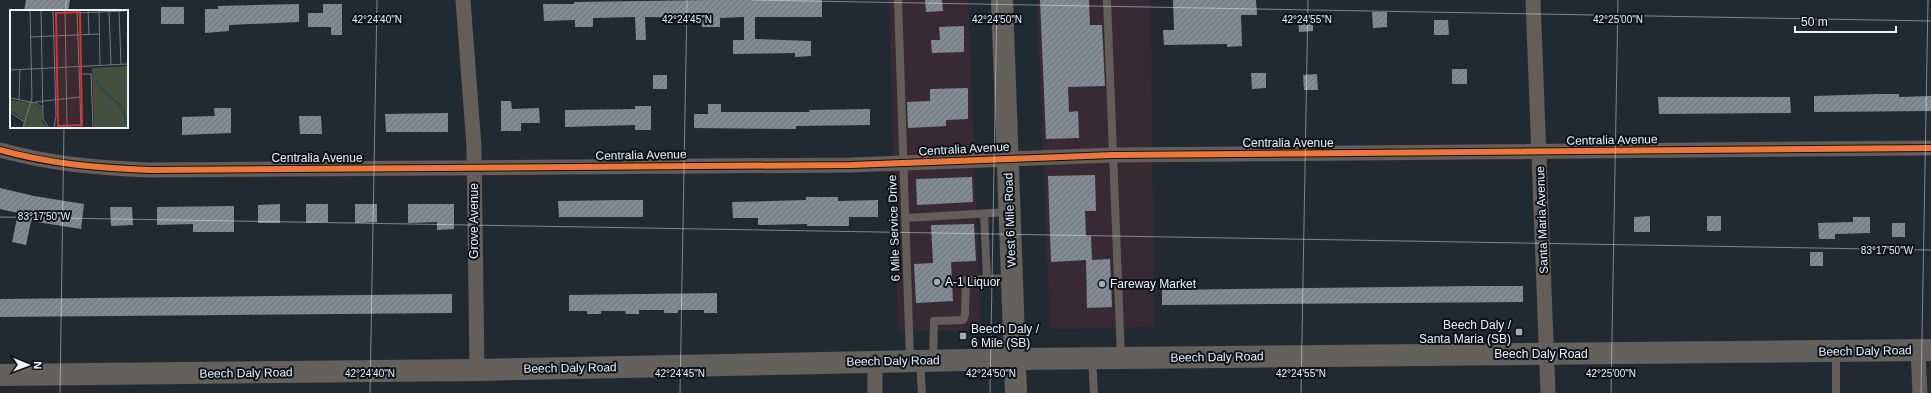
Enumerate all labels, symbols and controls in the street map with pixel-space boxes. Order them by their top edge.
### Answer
scale bar [1795,8,1896,34]
inset map [10,10,128,128]
text: 42°24'40"N [352,14,402,25]
text: 42°24'45"N [662,14,712,25]
text: 42°24'50"N [972,14,1022,25]
text: 42°24'55"N [1282,14,1332,25]
text: 42°25'00"N [1593,14,1643,25]
text: 50 m [1801,15,1828,29]
street label: Centralia Avenue [1566,132,1658,148]
street label: Centralia Avenue [1242,136,1334,150]
street label: Centralia Avenue [918,140,1010,158]
street label: Centralia Avenue [595,147,687,163]
street label: Centralia Avenue [271,151,363,165]
street label: Santa Maria Avenue [1533,166,1551,274]
street label: West 6 Mile Road [1001,173,1019,267]
street label: 6 Mile Service Drive [885,174,903,282]
street label: Grove Avenue [467,183,481,259]
text: 83°17'50"W [18,211,71,222]
text: 83°17'50"W [1861,245,1914,256]
place label: A-1 Liquor [945,275,1000,289]
marker: A-1 Liquor [932,277,942,287]
place label: Fareway Market [1110,277,1197,291]
marker: Fareway Market [1097,279,1107,289]
place label: Beech Daly / Santa Maria (SB) [1419,318,1512,346]
place label: Beech Daly / 6 Mile (SB) [971,322,1040,350]
marker: Beech Daly / Santa Maria (SB) [1514,327,1524,337]
marker: Beech Daly / 6 Mile (SB) [958,331,968,341]
street label: Beech Daly Road [1818,343,1912,359]
north arrow [8,345,48,385]
street label: Beech Daly Road [1494,347,1588,361]
street label: Beech Daly Road [1170,349,1264,365]
street label: Beech Daly Road [846,353,940,369]
street label: Beech Daly Road [523,360,617,376]
text: N [32,361,44,369]
street label: Beech Daly Road [199,365,293,381]
text: 42°24'40"N [345,368,395,379]
text: 42°24'45"N [655,368,705,379]
text: 42°24'50"N [966,368,1016,379]
text: 42°24'55"N [1276,368,1326,379]
text: 42°25'00"N [1586,368,1636,379]

